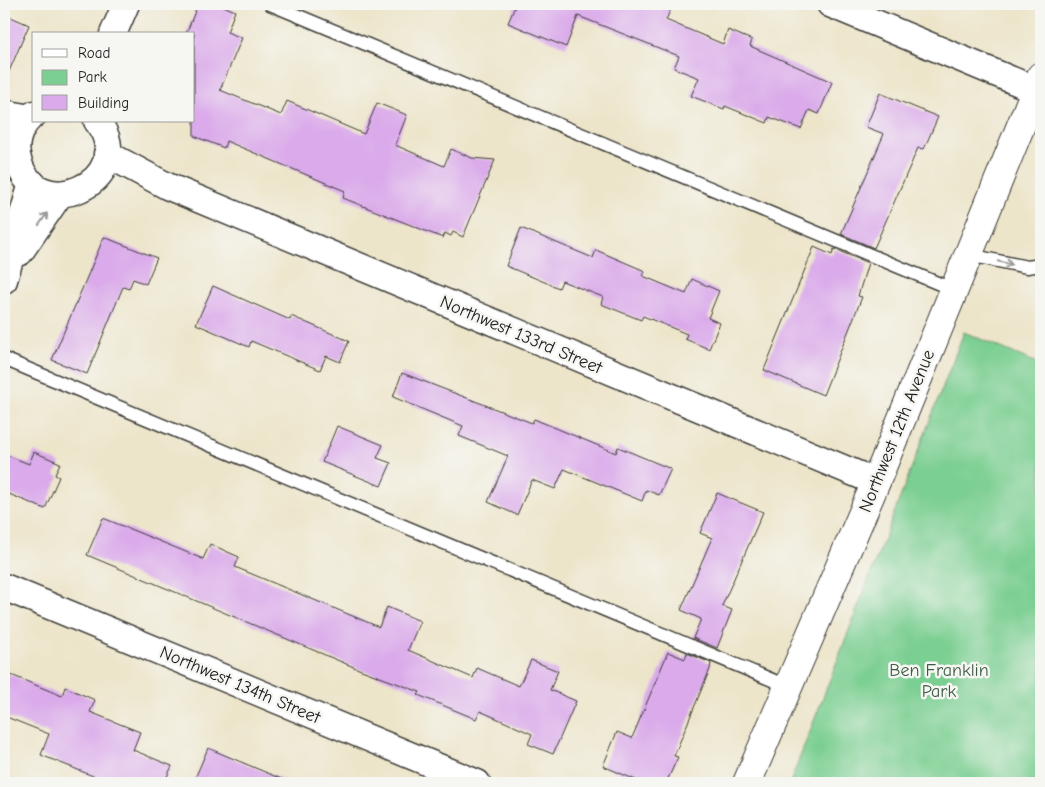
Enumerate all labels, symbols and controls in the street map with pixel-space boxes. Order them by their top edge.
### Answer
legend [32,32,195,122]
text: Road [78,44,110,62]
text: Park [78,68,107,86]
text: Building [78,94,129,112]
one-way arrow [38,213,48,227]
one-way arrow [996,258,1012,268]
street label: Northwest 133rd Street [437,291,606,379]
street label: Northwest 12th Avenue [855,347,939,515]
street label: Northwest 134th Street [157,642,324,729]
park label: Ben Franklin Park [889,660,989,702]

